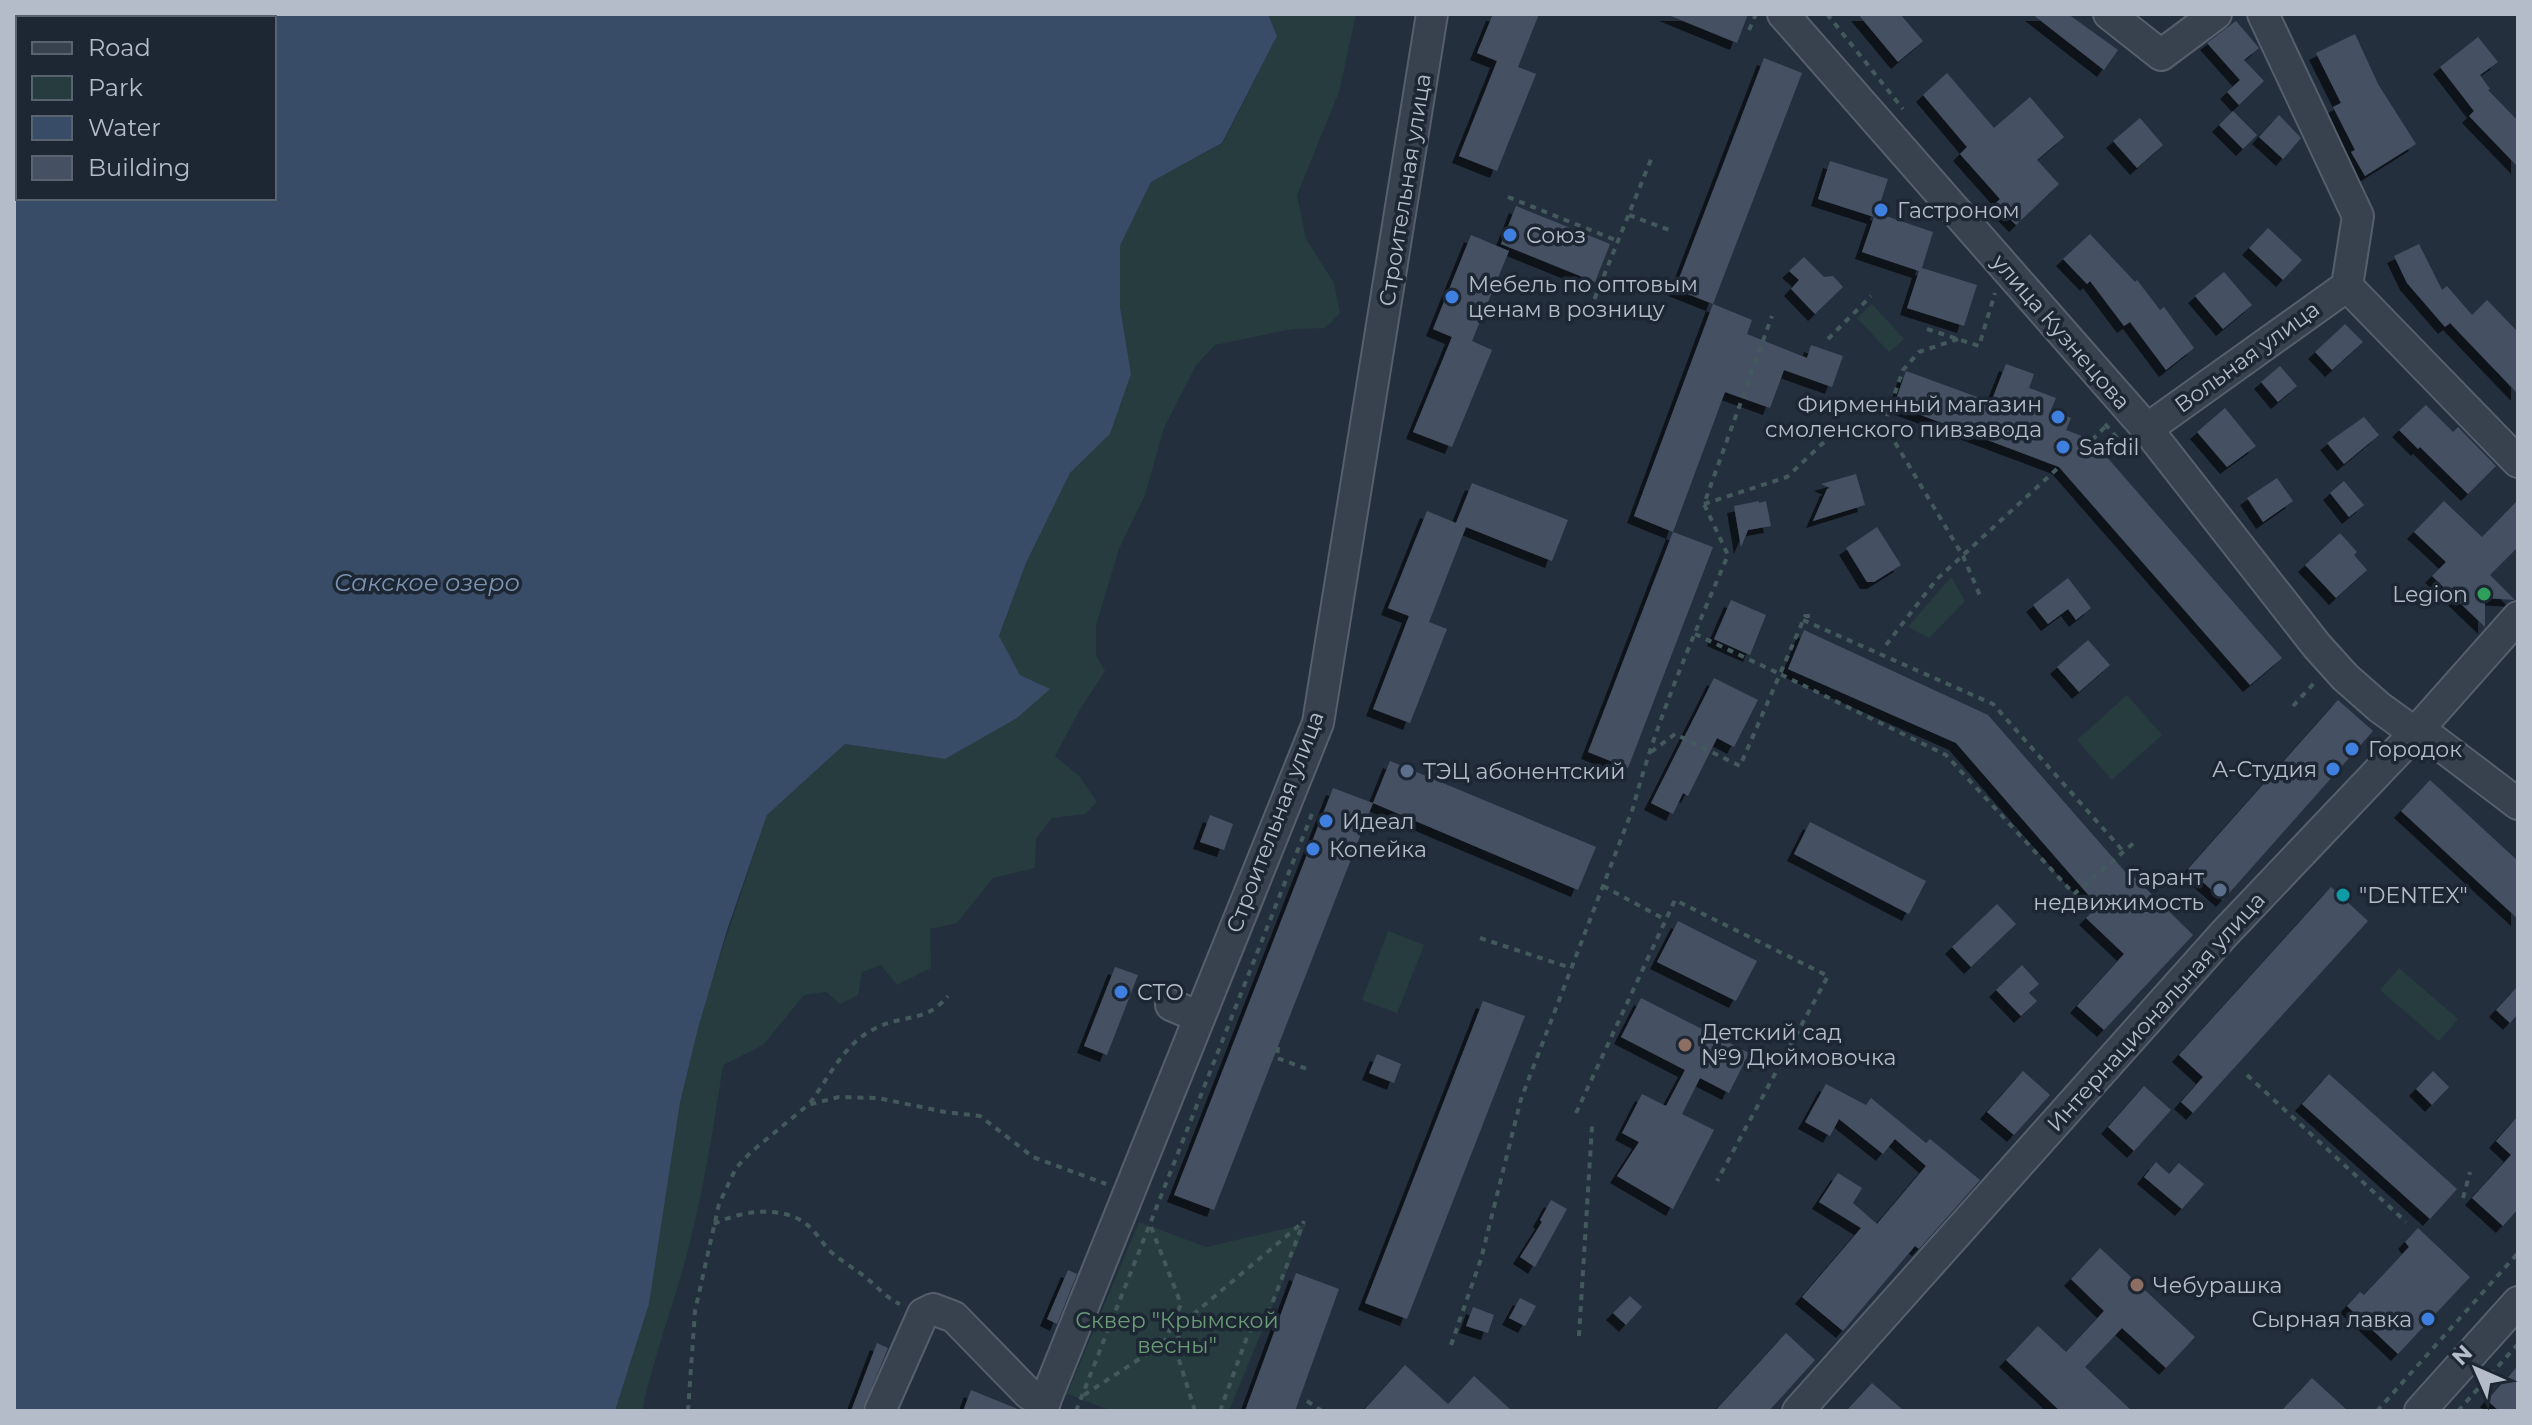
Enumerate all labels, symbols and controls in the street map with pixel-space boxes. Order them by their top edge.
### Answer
legend [16,16,276,200]
text: Road [88,33,151,62]
street label: Строительная улица [1373,72,1437,308]
text: Park [88,73,143,102]
text: Water [88,113,161,142]
text: Building [88,153,191,182]
place label: Гастроном [1897,197,2020,224]
marker: Гастроном [1872,201,1890,219]
place label: Союз [1526,222,1586,249]
marker: Союз [1501,226,1519,244]
street label: улица Кузнецова [1986,248,2136,415]
place label: Мебель по оптовым ценам в розницу [1468,271,1698,323]
marker: Мебель по оптовым ценам в розницу [1443,288,1461,306]
street label: Вольная улица [2169,295,2325,419]
place label: Фирменный магазин смоленского пивзавода [1765,391,2042,443]
marker: Фирменный магазин смоленского пивзавода [2049,408,2067,426]
place label: Safdil [2079,434,2140,461]
marker: Safdil [2054,438,2072,456]
water label: Сакское озеро [334,568,520,597]
place label: Legion [2392,581,2468,608]
marker: Legion [2475,585,2493,603]
street label: Строительная улица [1220,707,1330,937]
place label: Городок [2368,736,2462,763]
marker: Городок [2343,740,2361,758]
place label: А-Студия [2212,756,2317,783]
place label: ТЭЦ абонентский [1423,758,1625,785]
marker: А-Студия [2324,760,2342,778]
marker: ТЭЦ абонентский [1398,762,1416,780]
place label: Идеал [1342,808,1414,835]
marker: Идеал [1317,812,1335,830]
place label: Копейка [1329,836,1427,863]
marker: Копейка [1304,840,1322,858]
place label: Гарант недвижимость [2033,864,2205,916]
marker: Гарант недвижимость [2211,881,2229,899]
place label: "DENTEX" [2359,882,2468,909]
marker: "DENTEX" [2334,886,2352,904]
street label: Интернациональная улица [2041,887,2271,1137]
place label: СТО [1137,979,1184,1006]
marker: СТО [1112,983,1130,1001]
place label: Детский сад №9 Дюймовочка [1701,1019,1896,1071]
marker: Детский сад №9 Дюймовочка [1676,1036,1694,1054]
place label: Чебурашка [2153,1272,2282,1299]
marker: Чебурашка [2128,1276,2146,1294]
place label: Сырная лавка [2252,1306,2412,1333]
park label: Сквер "Крымской весны" [1075,1307,1279,1359]
marker: Сырная лавка [2419,1310,2437,1328]
north arrow [2436,1329,2516,1409]
text: N [2446,1339,2478,1371]

